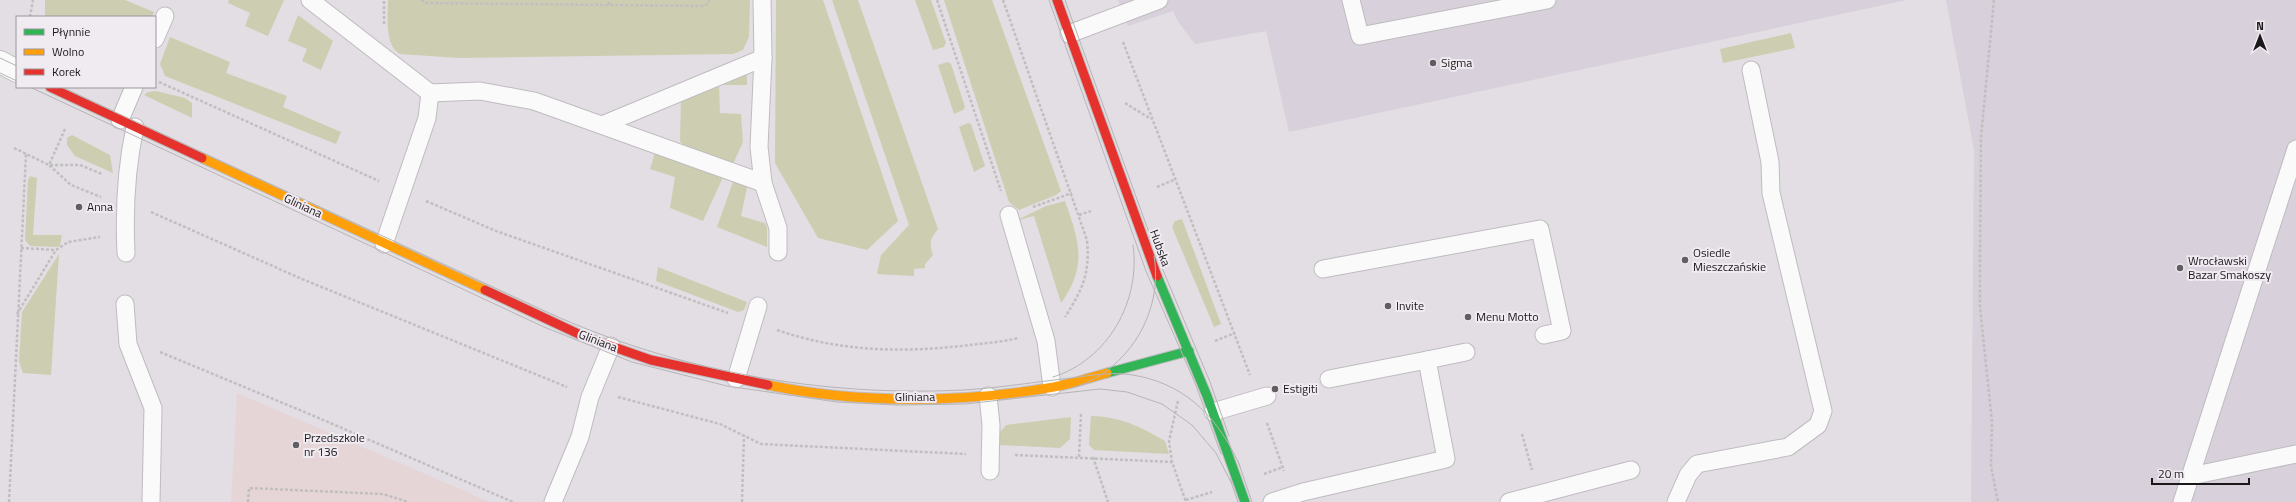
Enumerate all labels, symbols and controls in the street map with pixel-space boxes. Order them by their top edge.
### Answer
legend [16,16,156,88]
north arrow [2240,16,2280,56]
text: N [2256,18,2264,34]
text: Płynnie [52,22,90,41]
text: Wolno [52,42,84,61]
place label: Sigma [1441,53,1472,72]
marker: Sigma [1428,58,1438,68]
text: Korek [52,62,81,81]
street label: Gliniana [281,188,326,223]
place label: Anna [87,197,113,216]
marker: Anna [74,202,84,212]
street label: Hubska [1145,227,1176,269]
place label: Osiedle Mieszczańskie [1693,243,1766,276]
place label: Wrocławski Bazar Smakoszy [2188,251,2271,284]
marker: Osiedle Mieszczańskie [1680,255,1690,265]
marker: Wrocławski Bazar Smakoszy [2175,263,2185,273]
place label: Invite [1396,296,1424,315]
marker: Invite [1383,301,1393,311]
place label: Menu Motto [1476,307,1539,326]
marker: Menu Motto [1463,312,1473,322]
street label: Gliniana [576,324,620,357]
place label: Estigiti [1283,379,1318,398]
marker: Estigiti [1270,384,1280,394]
street label: Gliniana [895,387,935,406]
place label: Przedszkole nr 136 [304,428,365,461]
marker: Przedszkole nr 136 [291,440,301,450]
scale bar [2152,460,2249,486]
text: 20 m [2158,464,2184,483]

